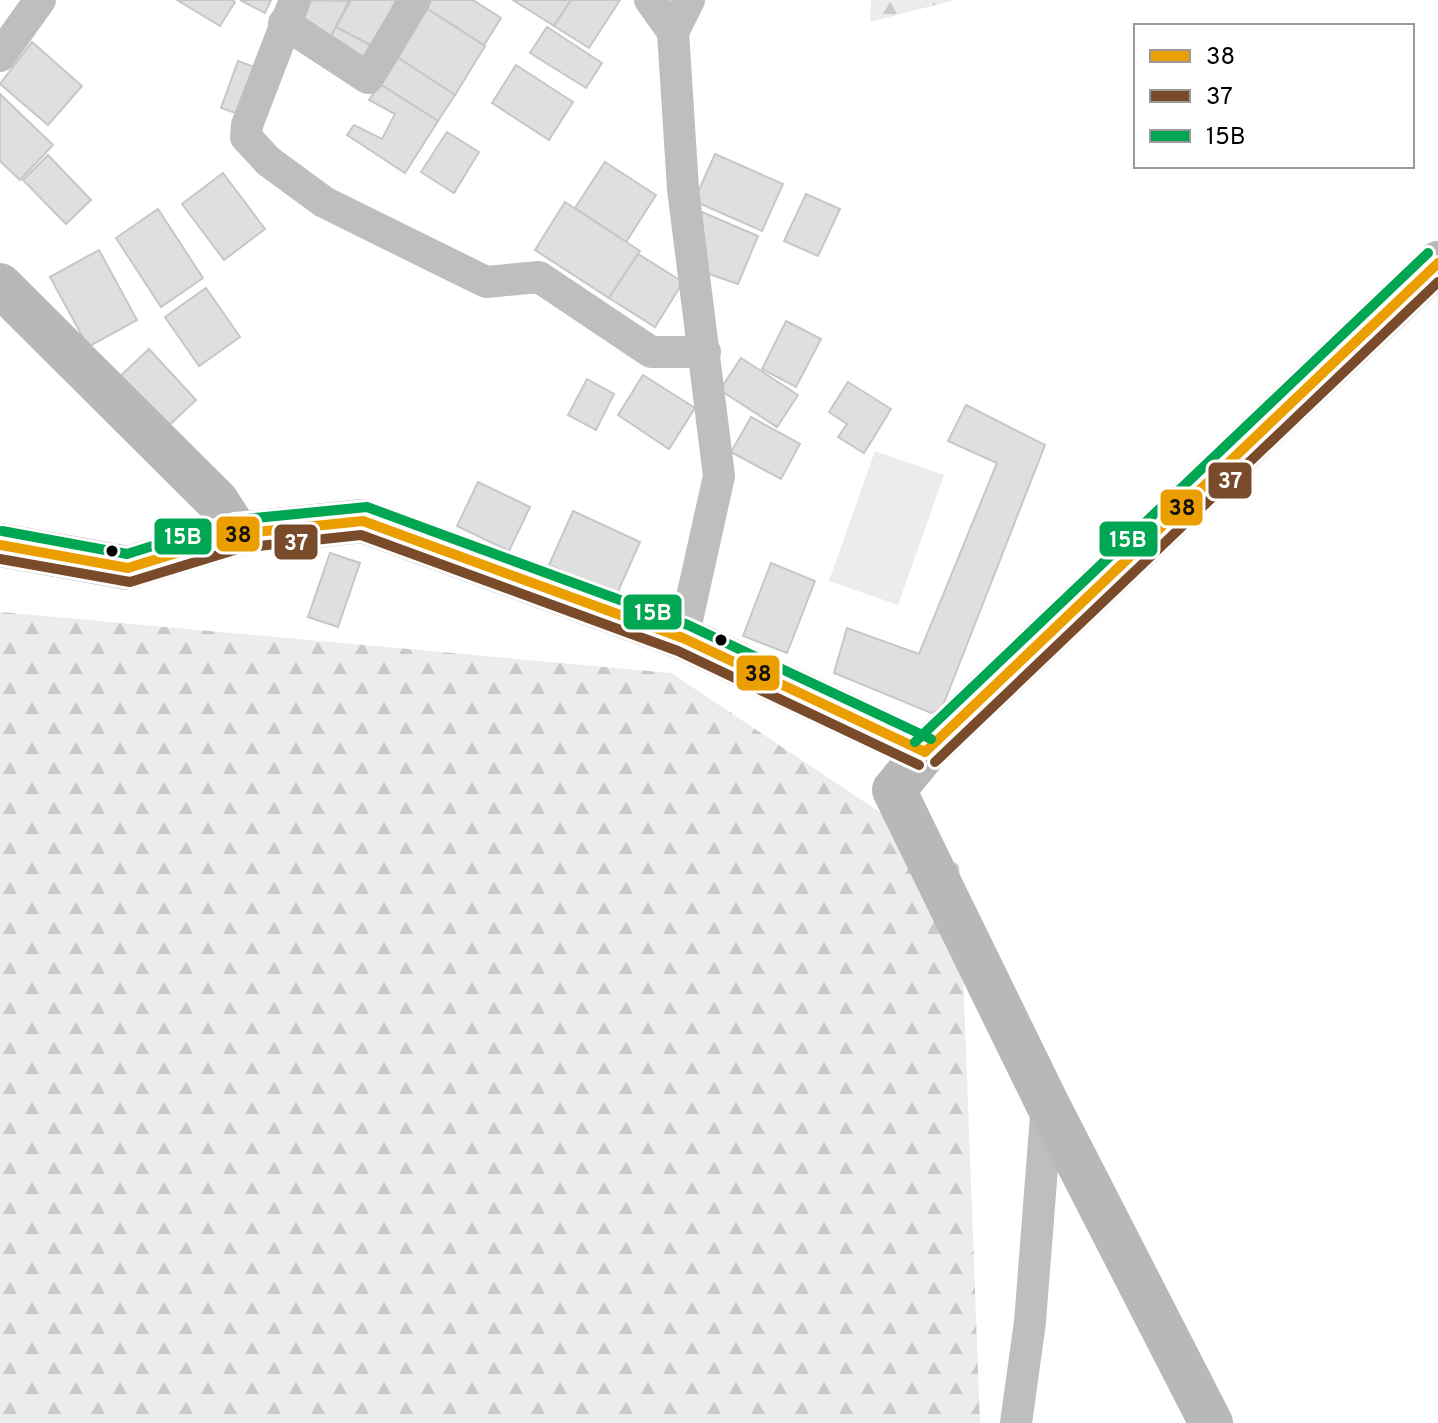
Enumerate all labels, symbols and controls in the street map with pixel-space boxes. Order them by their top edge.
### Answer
legend [1134,24,1414,168]
text: 38 [1206,43,1235,73]
text: 37 [1206,83,1233,113]
text: 15B [1206,123,1246,153]
line badge: 37 [1207,461,1253,500]
text: 37 [1218,469,1242,496]
line badge: 38 [1159,488,1204,527]
text: 38 [1168,496,1196,523]
line badge: 38 [215,515,261,553]
line badge: 15B [153,517,213,556]
line badge: 15B [1098,520,1159,558]
text: 38 [224,523,252,550]
line badge: 37 [273,523,319,561]
text: 15B [164,525,202,552]
text: 15B [1109,528,1147,555]
text: 37 [284,531,308,558]
unlabelled marker [104,543,120,559]
line badge: 15B [622,593,683,631]
text: 15B [634,601,672,628]
unlabelled marker [713,632,729,648]
line badge: 38 [735,654,781,692]
text: 38 [744,662,772,689]

